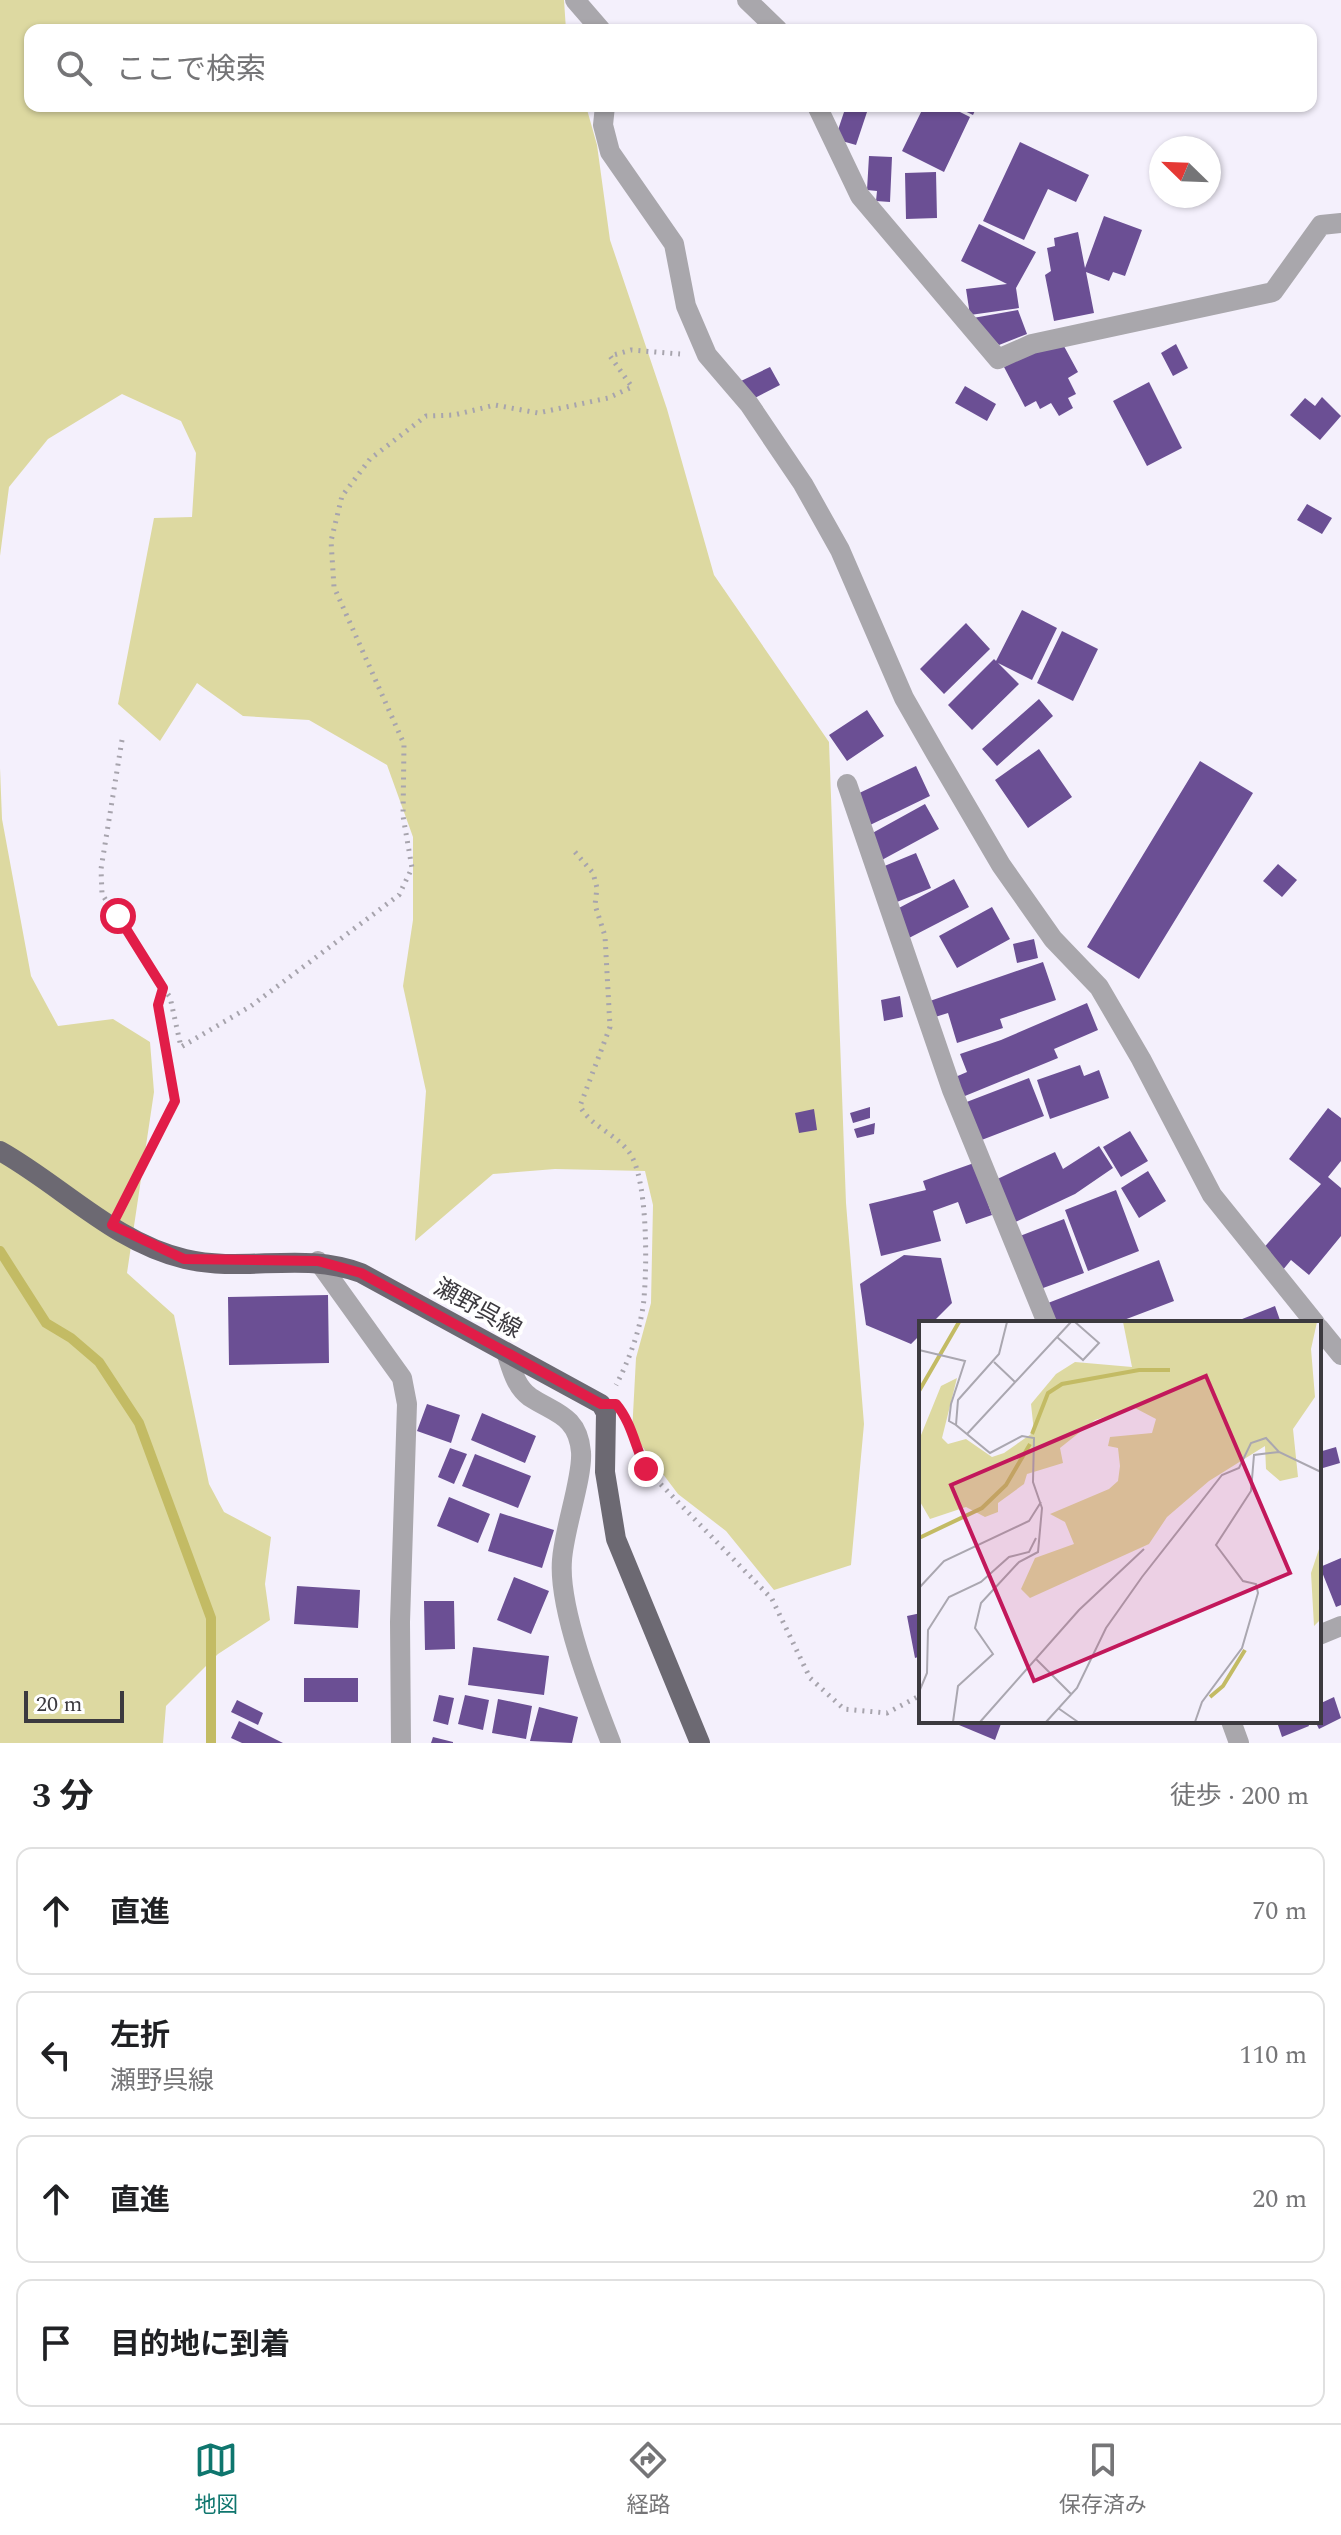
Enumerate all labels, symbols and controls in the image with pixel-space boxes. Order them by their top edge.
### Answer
search box [24,24,1317,112]
icon: search [52,46,96,90]
text: ここで検索 [116,47,266,93]
north arrow [1149,136,1221,208]
route start [100,898,136,934]
street label: 瀬野呉線 [427,1270,528,1348]
inset map [919,1321,1321,1723]
route end [628,1451,664,1487]
scale bar [24,1687,124,1723]
text: 20 m [36,1688,82,1721]
text: 3 分 [32,1771,94,1823]
text: 徒歩 · 200 m [1170,1776,1309,1816]
icon: ahead [34,1889,78,1933]
text: 直進 [110,1890,170,1936]
text: 70 m [1252,1891,1307,1931]
text: 左折 [110,2013,170,2059]
icon: left [34,2033,78,2077]
text: 110 m [1239,2035,1307,2075]
text: 瀬野呉線 [110,2061,214,2101]
icon: ahead [34,2177,78,2221]
text: 直進 [110,2178,170,2224]
text: 20 m [1252,2179,1307,2219]
icon: arrive [34,2321,78,2365]
text: 目的地に到着 [110,2322,290,2368]
tab: 地図 [194,2438,238,2522]
tab: 経路 [626,2438,671,2522]
tab: 保存済み [1059,2438,1147,2522]

